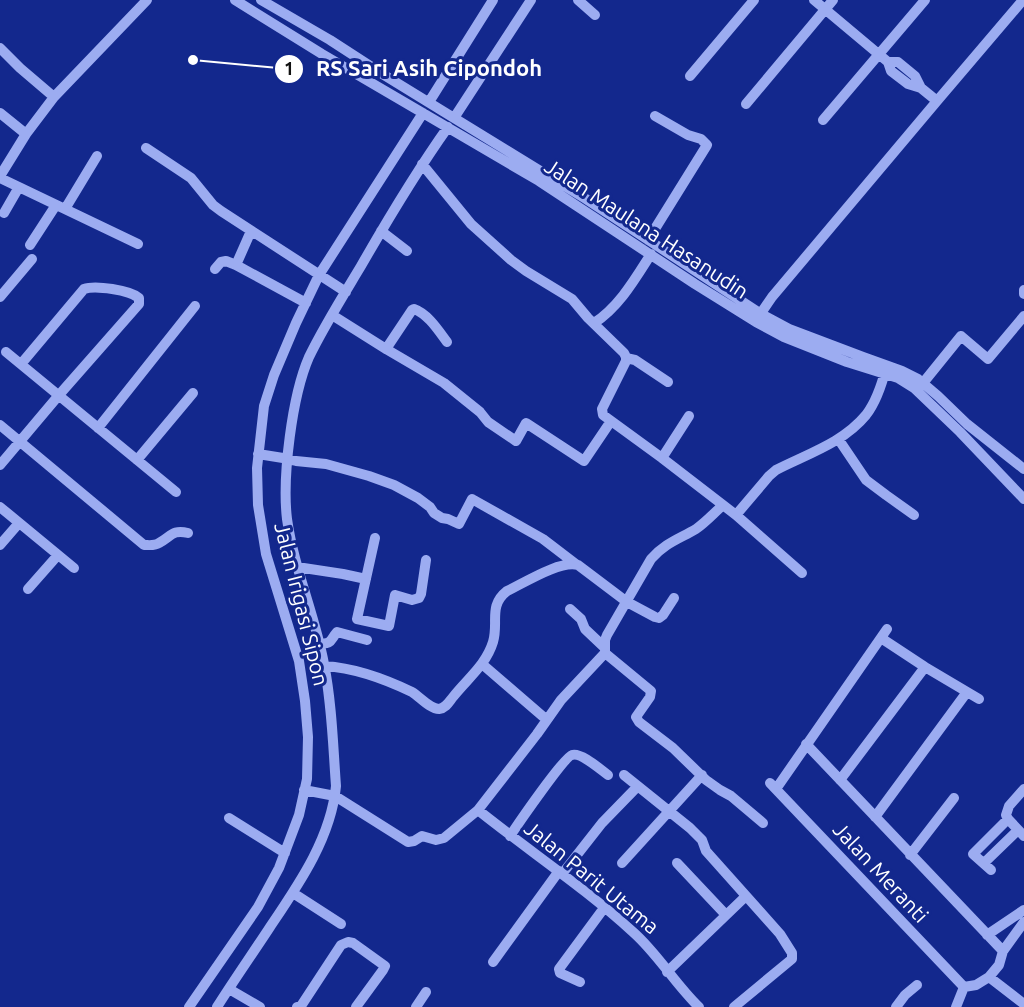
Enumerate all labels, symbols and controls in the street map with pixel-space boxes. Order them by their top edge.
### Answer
callout: RS Sari Asih Cipondoh [274,49,554,89]
text: RS Sari Asih Cipondoh [316,55,542,80]
text: 1 [284,58,294,78]
street label: Jalan Maulana Hasanudin [541,153,753,303]
street label: Jalan Irigasi Sipon [270,520,334,688]
street label: Jalan Parit Utama [520,815,664,939]
street label: Jalan Meranti [829,817,933,927]

